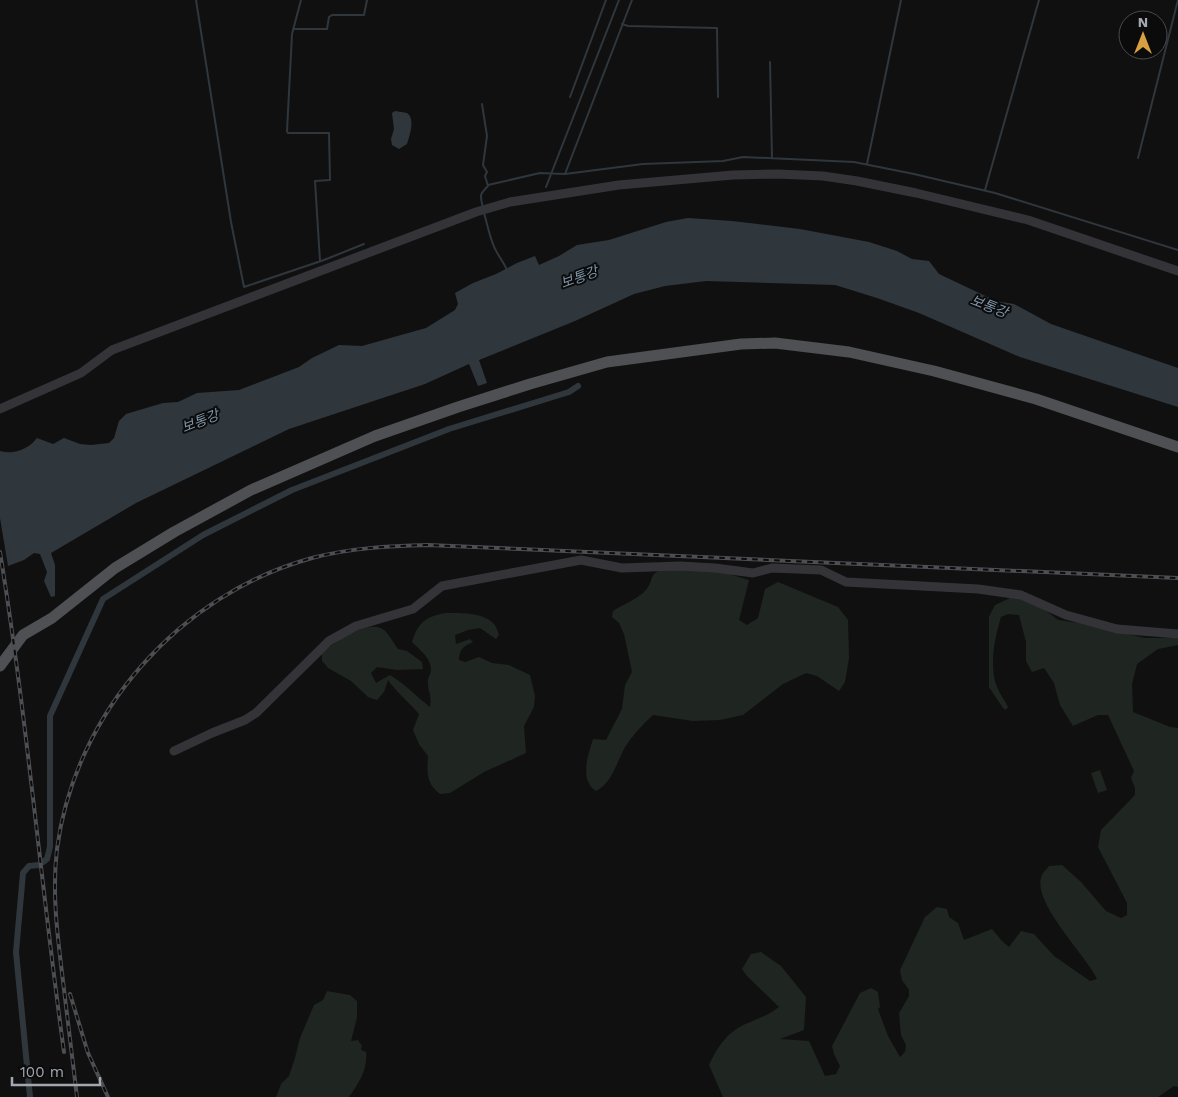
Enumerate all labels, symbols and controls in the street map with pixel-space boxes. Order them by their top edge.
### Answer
north arrow [1118,10,1168,60]
text: N [1138,14,1148,30]
water label: 보통강 [558,262,602,291]
water label: 보통강 [968,292,1012,321]
water label: 보통강 [179,406,223,435]
scale bar [12,1054,100,1086]
text: 100 m [20,1063,64,1081]

